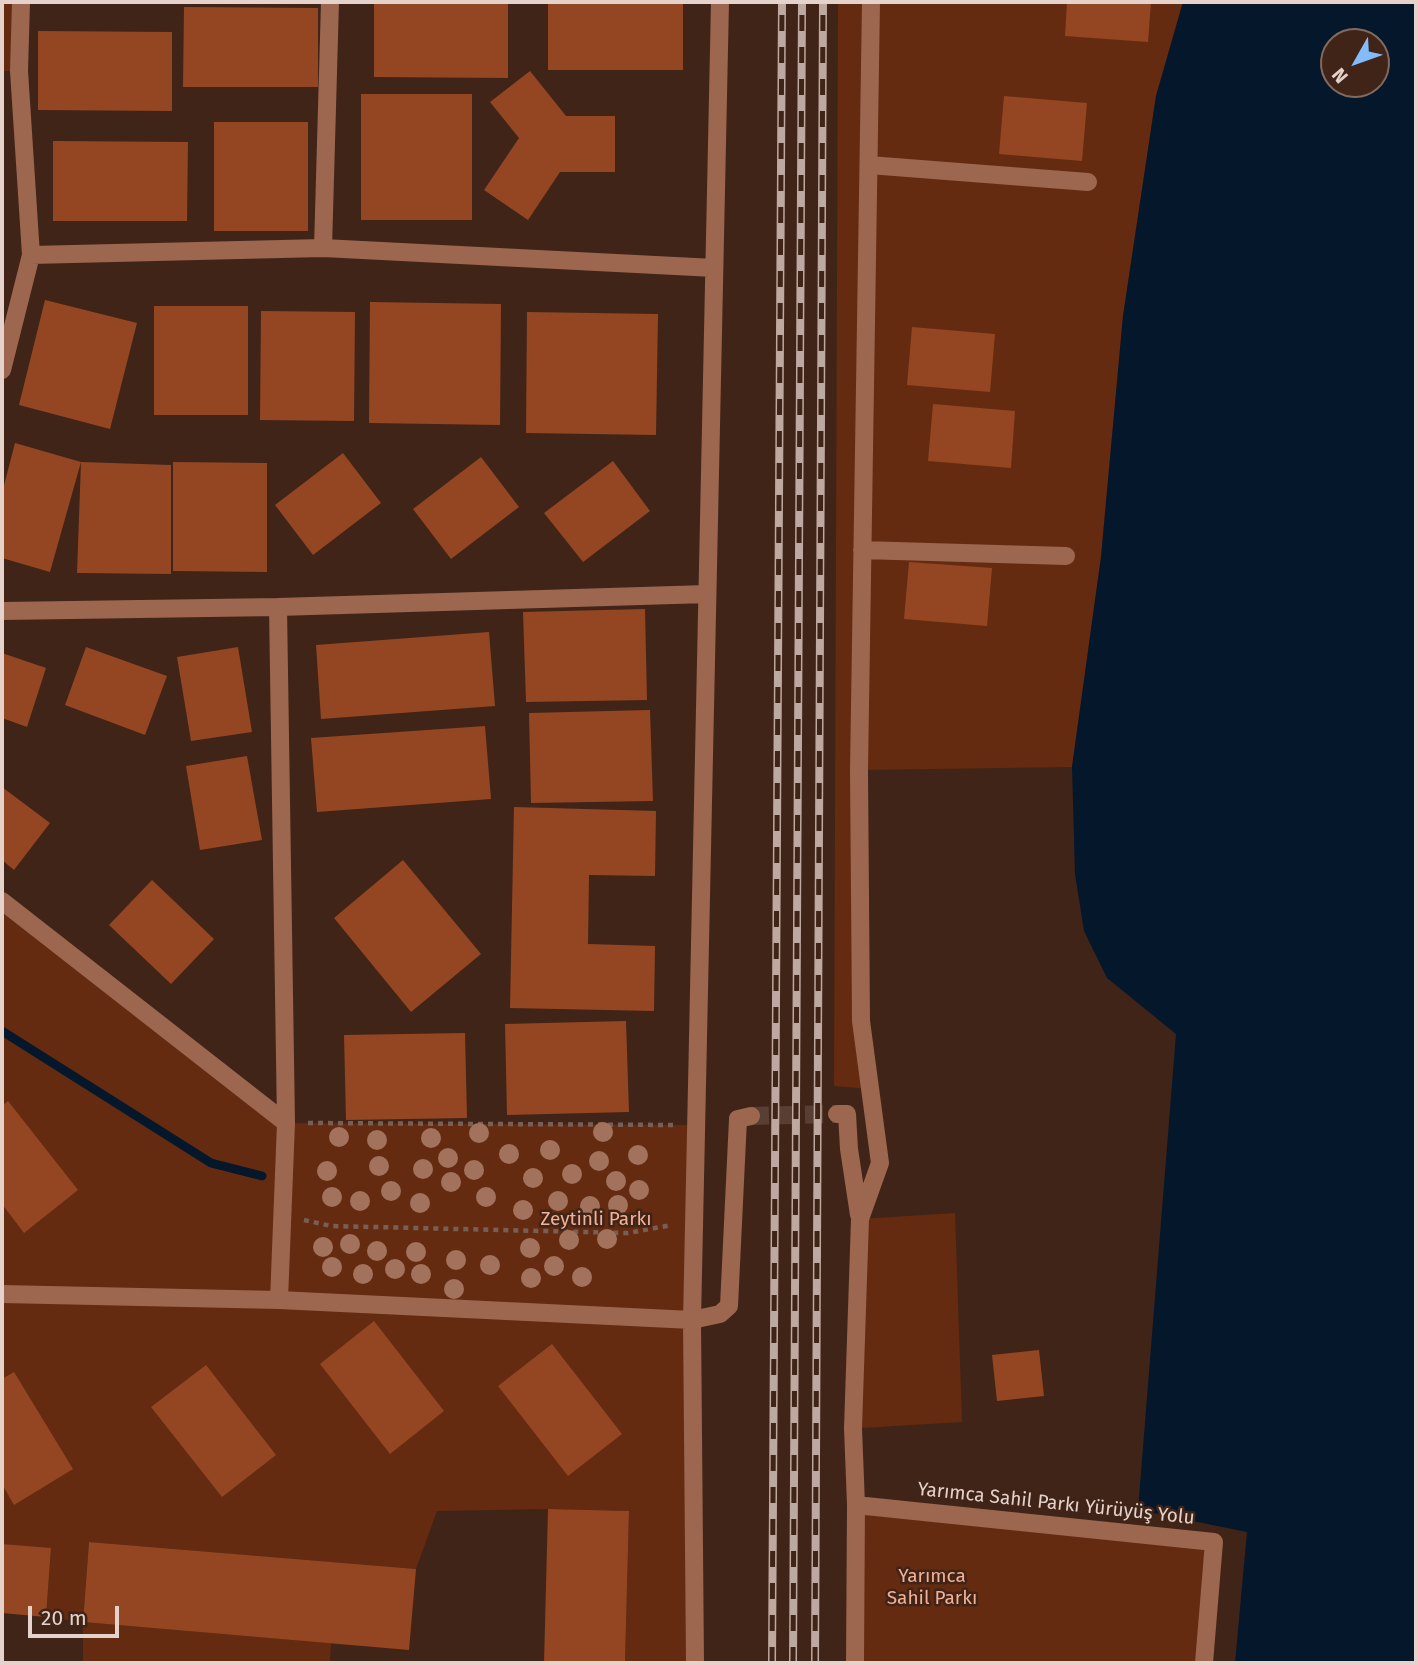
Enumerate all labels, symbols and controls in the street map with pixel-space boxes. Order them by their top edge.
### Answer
north arrow [1320,28,1390,98]
text: N [1327,63,1353,88]
park label: Zeytinli Parkı [540,1209,652,1231]
street label: Yarımca Sahil Parkı Yürüyüş Yolu [916,1478,1196,1530]
park label: Yarımca Sahil Parkı [887,1566,977,1610]
scale bar [32,1592,122,1636]
text: 20 m [41,1605,87,1631]

